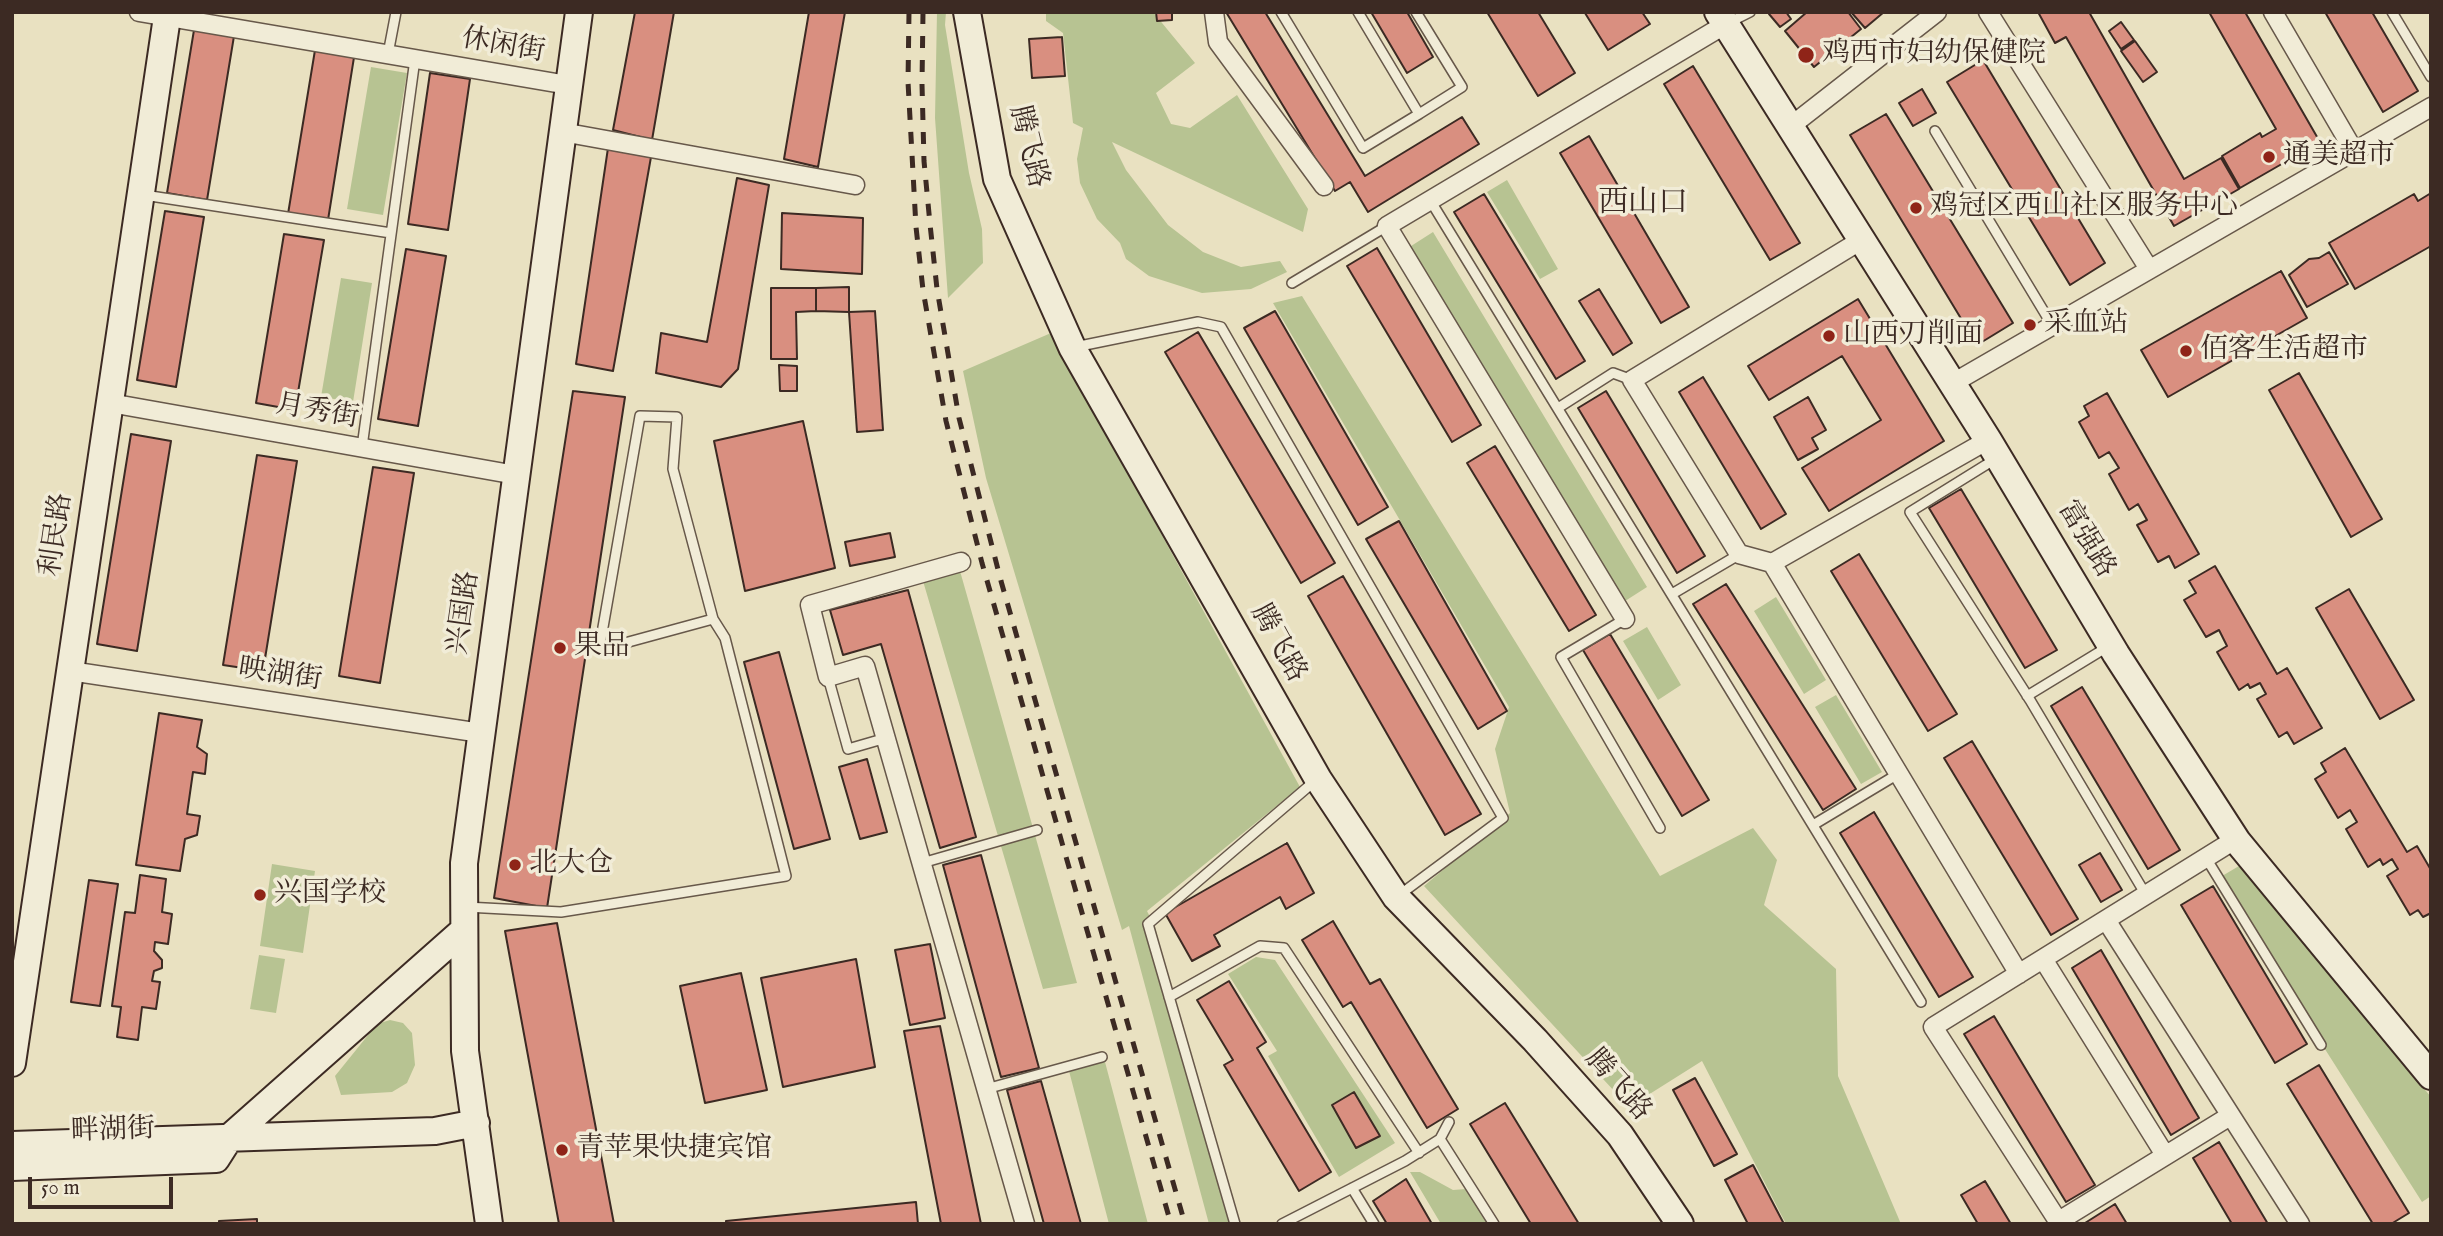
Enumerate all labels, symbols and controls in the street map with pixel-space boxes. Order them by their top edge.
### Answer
street label: 休闲街 [459,23,547,71]
place label: 鸡西市妇幼保健院 [1822,38,2046,72]
marker: 鸡西市妇幼保健院 [1796,45,1816,65]
street label: 腾飞路 [1001,102,1053,192]
place label: 通美超市 [2283,140,2395,174]
marker: 通美超市 [2261,149,2277,165]
district label: 西山口 [1598,187,1688,223]
place label: 鸡冠区西山社区服务中心 [1930,191,2238,225]
marker: 鸡冠区西山社区服务中心 [1908,200,1924,216]
place label: 采血站 [2044,308,2128,342]
marker: 采血站 [2022,317,2038,333]
place label: 山西刀削面 [1843,319,1983,353]
marker: 山西刀削面 [1821,328,1837,344]
place label: 佰客生活超市 [2200,334,2368,368]
marker: 佰客生活超市 [2178,343,2194,359]
street label: 月秀街 [273,389,361,437]
street label: 利民路 [36,491,80,579]
street label: 富强路 [2049,495,2121,585]
street label: 兴国路 [443,569,487,657]
street label: 腾飞路 [1242,599,1312,689]
place label: 果品 [574,631,630,665]
marker: 果品 [552,640,568,656]
street label: 映湖街 [236,653,324,699]
place label: 北大仓 [529,848,613,882]
marker: 北大仓 [507,857,523,873]
place label: 兴国学校 [274,878,386,912]
marker: 兴国学校 [252,887,268,903]
street label: 腾飞路 [1577,1043,1657,1129]
street label: 畔湖街 [70,1114,156,1150]
place label: 青苹果快捷宾馆 [576,1133,772,1167]
marker: 青苹果快捷宾馆 [554,1142,570,1158]
scale bar [32,1162,177,1206]
text: 50 m [41,1175,80,1202]

